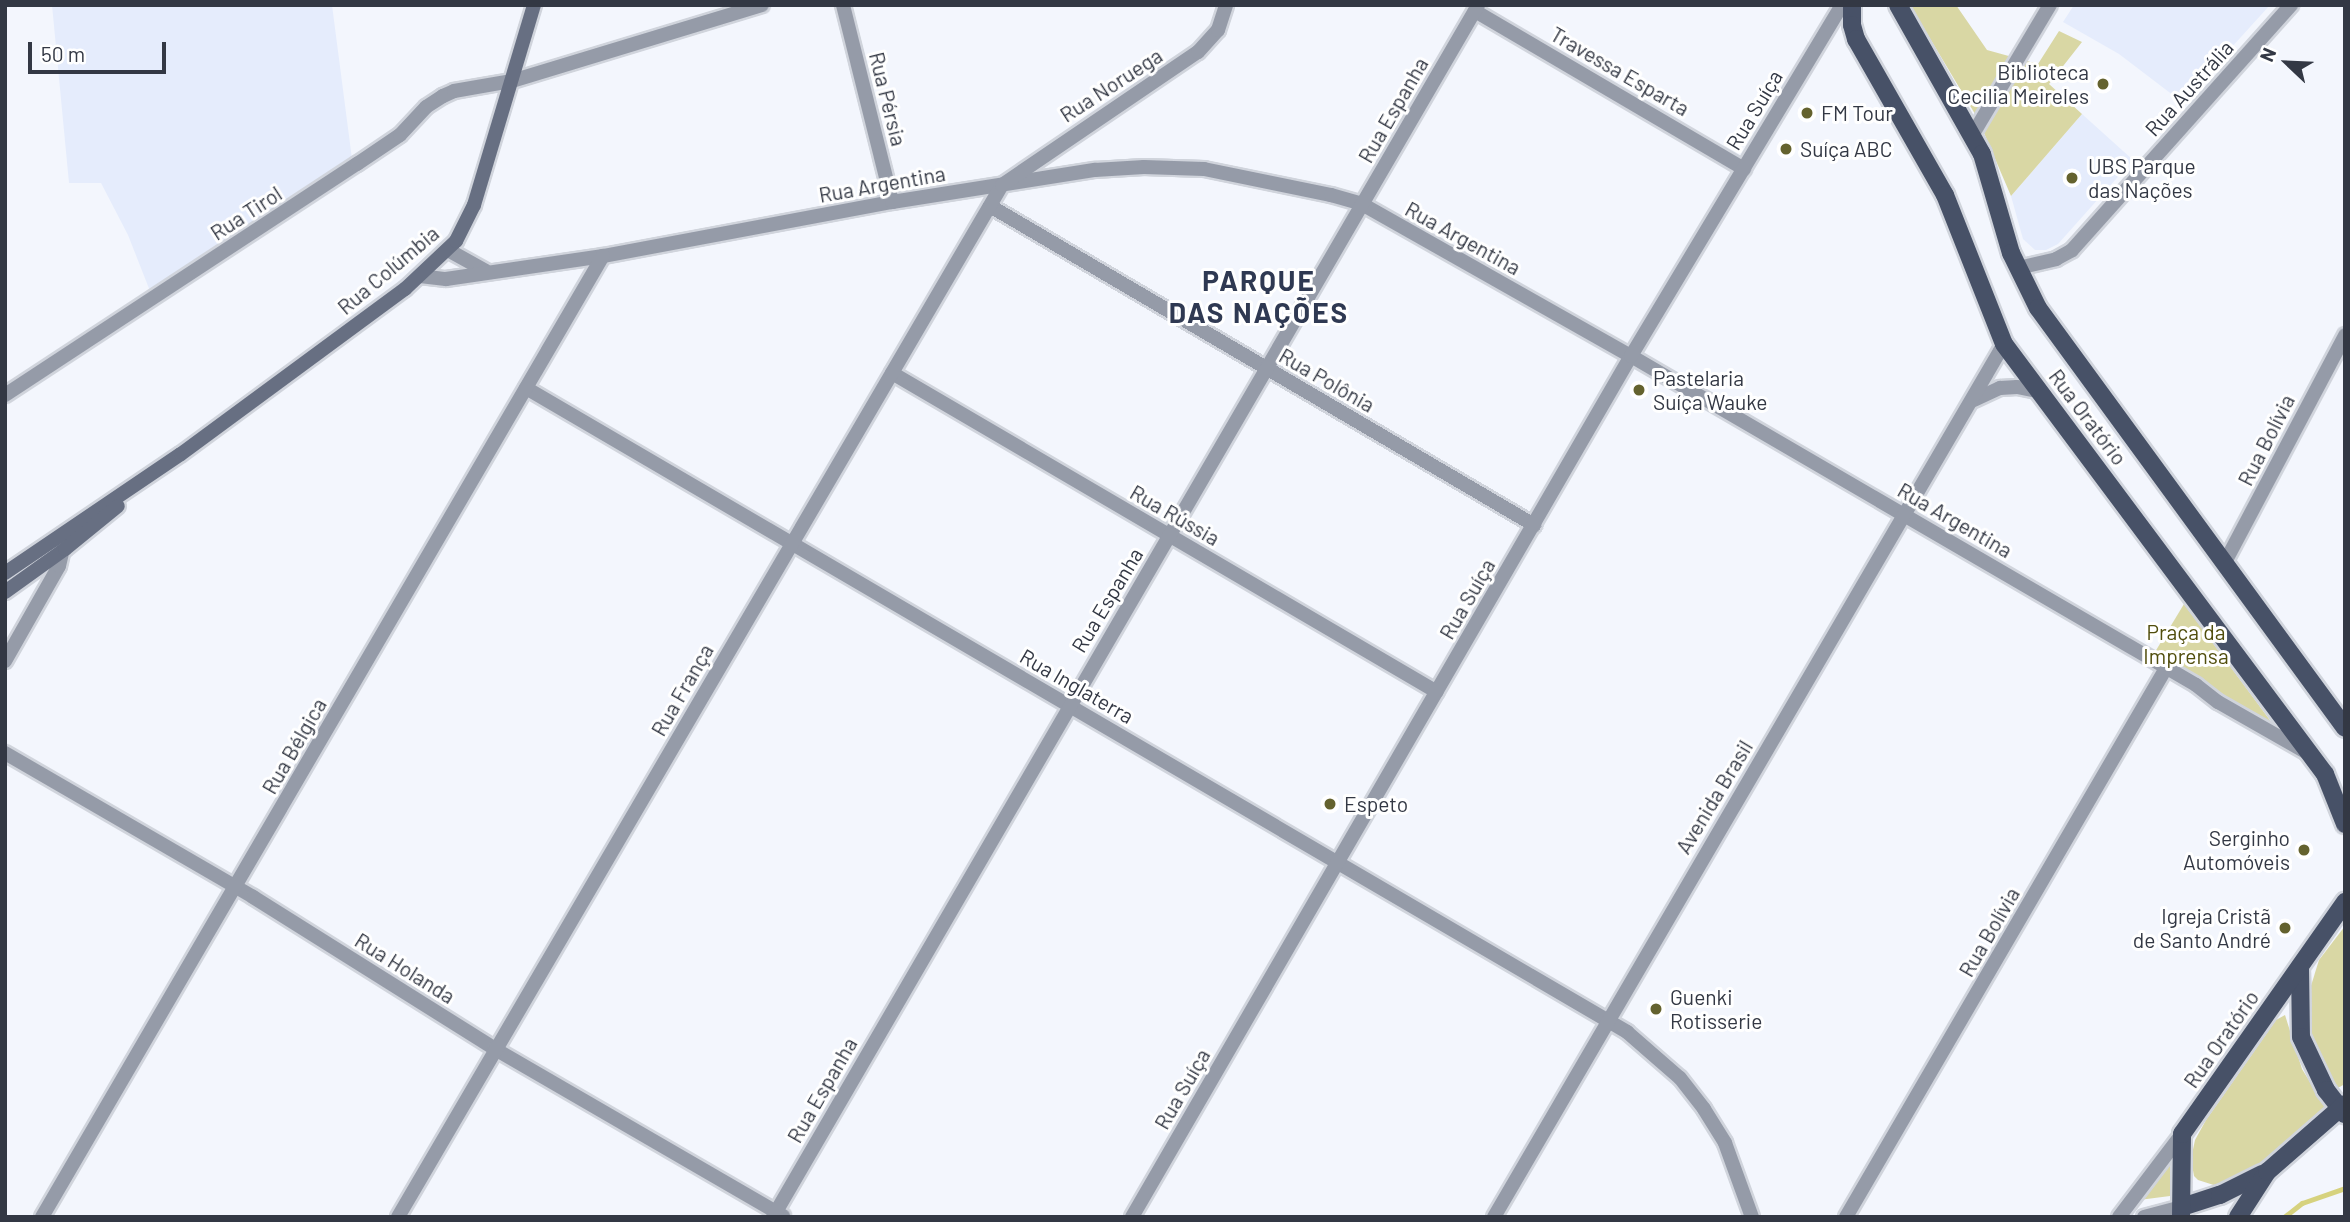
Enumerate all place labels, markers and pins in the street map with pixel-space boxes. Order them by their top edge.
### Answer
place label: Biblioteca Cecilia Meireles [1947,59,2089,109]
marker: Biblioteca Cecilia Meireles [2095,76,2111,92]
place label: FM Tour [1821,100,1893,126]
marker: FM Tour [1799,105,1815,121]
place label: Suíça ABC [1800,136,1892,162]
marker: Suíça ABC [1778,141,1794,157]
place label: UBS Parque das Nações [2088,153,2196,203]
marker: UBS Parque das Nações [2062,168,2082,188]
place label: Pastelaria Suíça Wauke [1653,365,1768,415]
marker: Pastelaria Suíça Wauke [1631,382,1647,398]
place label: Espeto [1344,791,1408,817]
marker: Espeto [1322,796,1338,812]
place label: Serginho Automóveis [2183,825,2290,875]
marker: Serginho Automóveis [2296,842,2312,858]
place label: Igreja Cristã de Santo André [2133,903,2271,953]
marker: Igreja Cristã de Santo André [2277,920,2293,936]
place label: Guenki Rotisserie [1670,984,1762,1034]
marker: Guenki Rotisserie [1648,1001,1664,1017]

